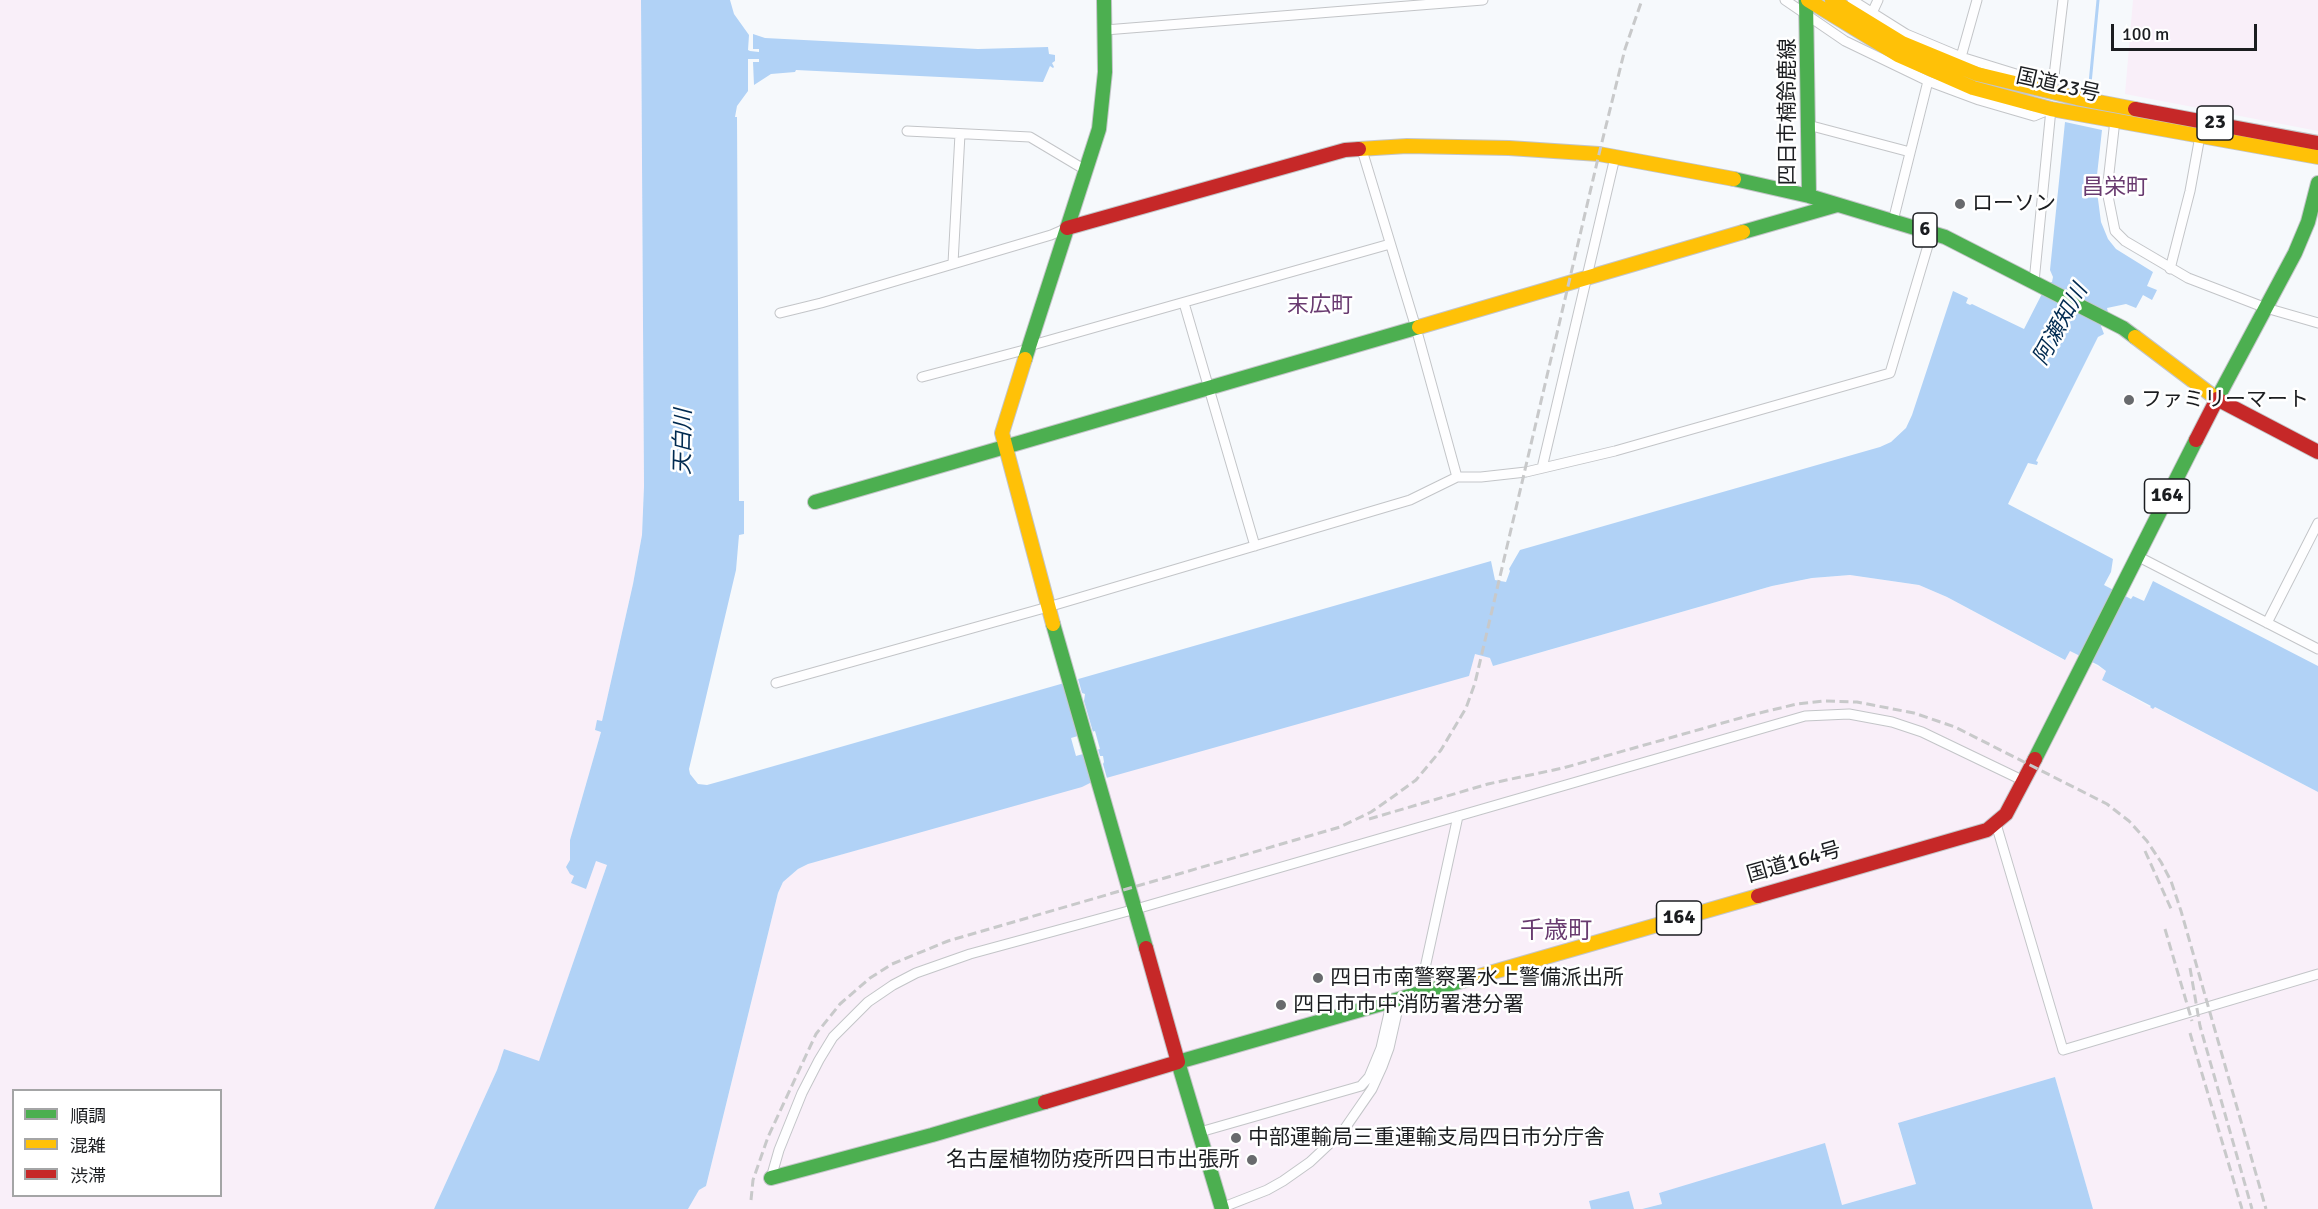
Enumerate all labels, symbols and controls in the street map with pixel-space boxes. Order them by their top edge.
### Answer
scale bar [2114,12,2260,50]
text: 100 m [2122,23,2169,45]
street label: 四日市楠鈴鹿線 [1775,39,1801,185]
street label: 国道23号 [2013,64,2103,108]
road number: 23 [2197,106,2233,140]
district label: 昌栄町 [2082,175,2148,201]
place label: ローソン [1972,191,2056,217]
marker: ローソン [1953,197,1967,211]
road number: 6 [1913,213,1937,247]
water label: 阿瀬知川 [2028,280,2094,370]
district label: 末広町 [1287,293,1353,319]
place label: ファミリーマート [2141,387,2309,413]
marker: ファミリーマート [2122,393,2136,407]
water label: 天白川 [670,409,698,475]
road number: 164 [2144,479,2190,513]
street label: 国道164号 [1744,838,1844,888]
road number: 164 [1656,901,1702,935]
district label: 千歳町 [1520,918,1592,946]
place label: 四日市南警察署水上警備派出所 [1330,965,1624,991]
marker: 四日市南警察署水上警備派出所 [1311,971,1325,985]
place label: 四日市市中消防署港分署 [1293,992,1524,1018]
marker: 四日市市中消防署港分署 [1274,998,1288,1012]
legend [12,1089,222,1197]
text: 順調 [70,1105,106,1127]
place label: 中部運輸局三重運輸支局四日市分庁舎 [1248,1125,1605,1151]
marker: 中部運輸局三重運輸支局四日市分庁舎 [1229,1131,1243,1145]
text: 混雑 [70,1135,106,1157]
place label: 名古屋植物防疫所四日市出張所 [946,1147,1240,1173]
marker: 名古屋植物防疫所四日市出張所 [1245,1153,1259,1167]
text: 渋滞 [70,1165,106,1187]

